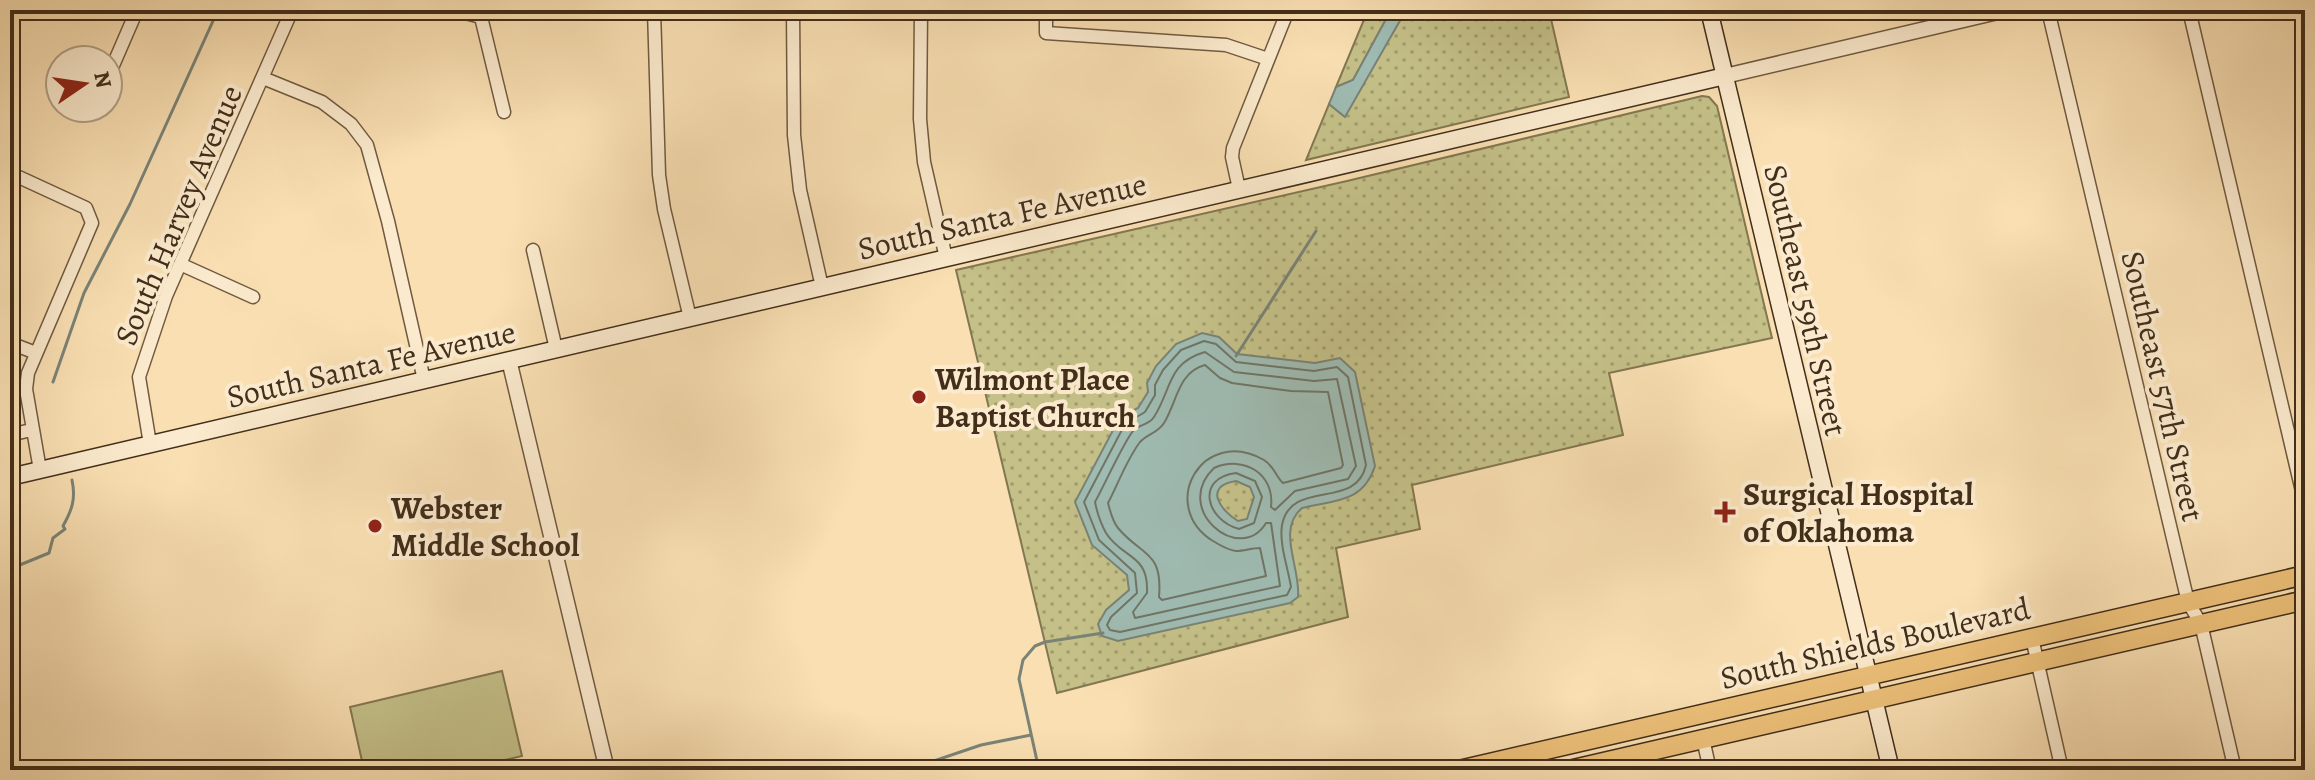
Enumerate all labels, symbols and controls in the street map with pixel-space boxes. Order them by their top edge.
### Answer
north arrow [44,44,124,124]
text: N [86,69,119,91]
street label: South Harvey Avenue [103,78,253,352]
street label: Southeast 59th Street [1753,160,1859,440]
street label: South Santa Fe Avenue [853,161,1151,271]
street label: Southeast 57th Street [2111,247,2215,525]
street label: South Santa Fe Avenue [222,309,520,419]
place label: Wilmont Place Baptist Church [934,357,1135,438]
marker: Wilmont Place Baptist Church [910,388,928,406]
place label: Surgical Hospital of Oklahoma [1743,472,1974,553]
place label: Webster Middle School [390,486,580,567]
marker: Surgical Hospital of Oklahoma [1714,501,1736,523]
marker: Webster Middle School [366,517,384,535]
street label: South Shields Boulevard [1716,586,2035,700]

